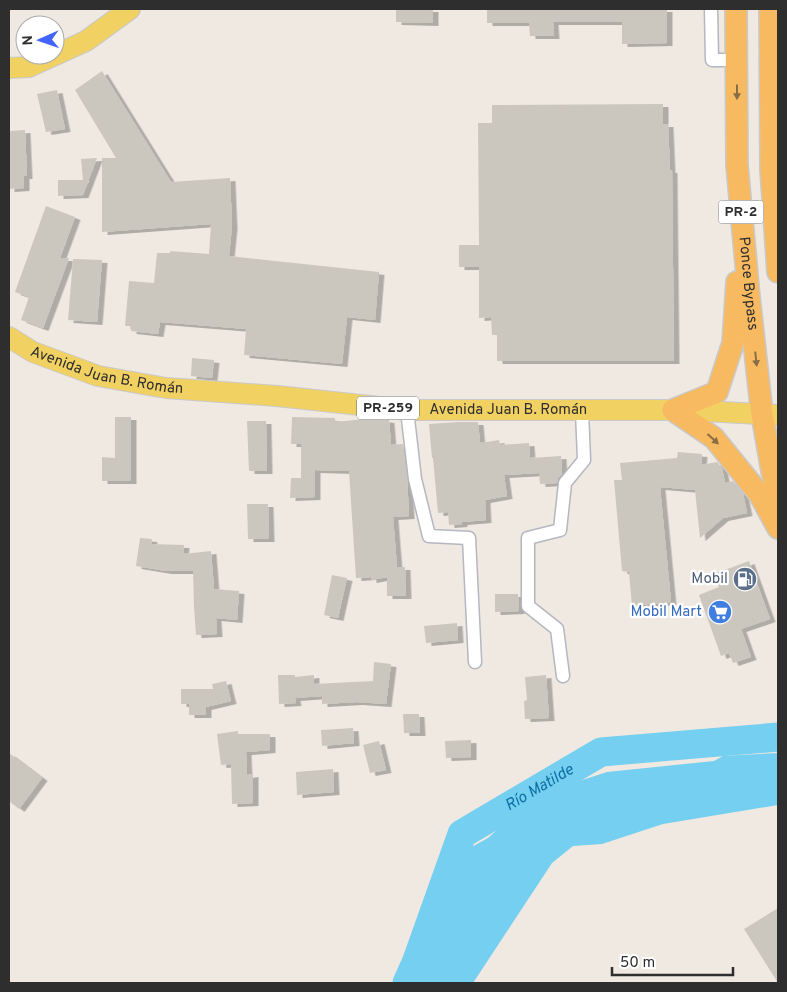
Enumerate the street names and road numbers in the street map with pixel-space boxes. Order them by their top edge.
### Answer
road number: PR-2 [718,200,764,223]
street label: Ponce Bypass [734,236,762,331]
street label: Avenida Juan B. Román [28,342,184,399]
road number: PR-259 [357,396,419,419]
street label: Avenida Juan B. Román [429,401,587,420]

